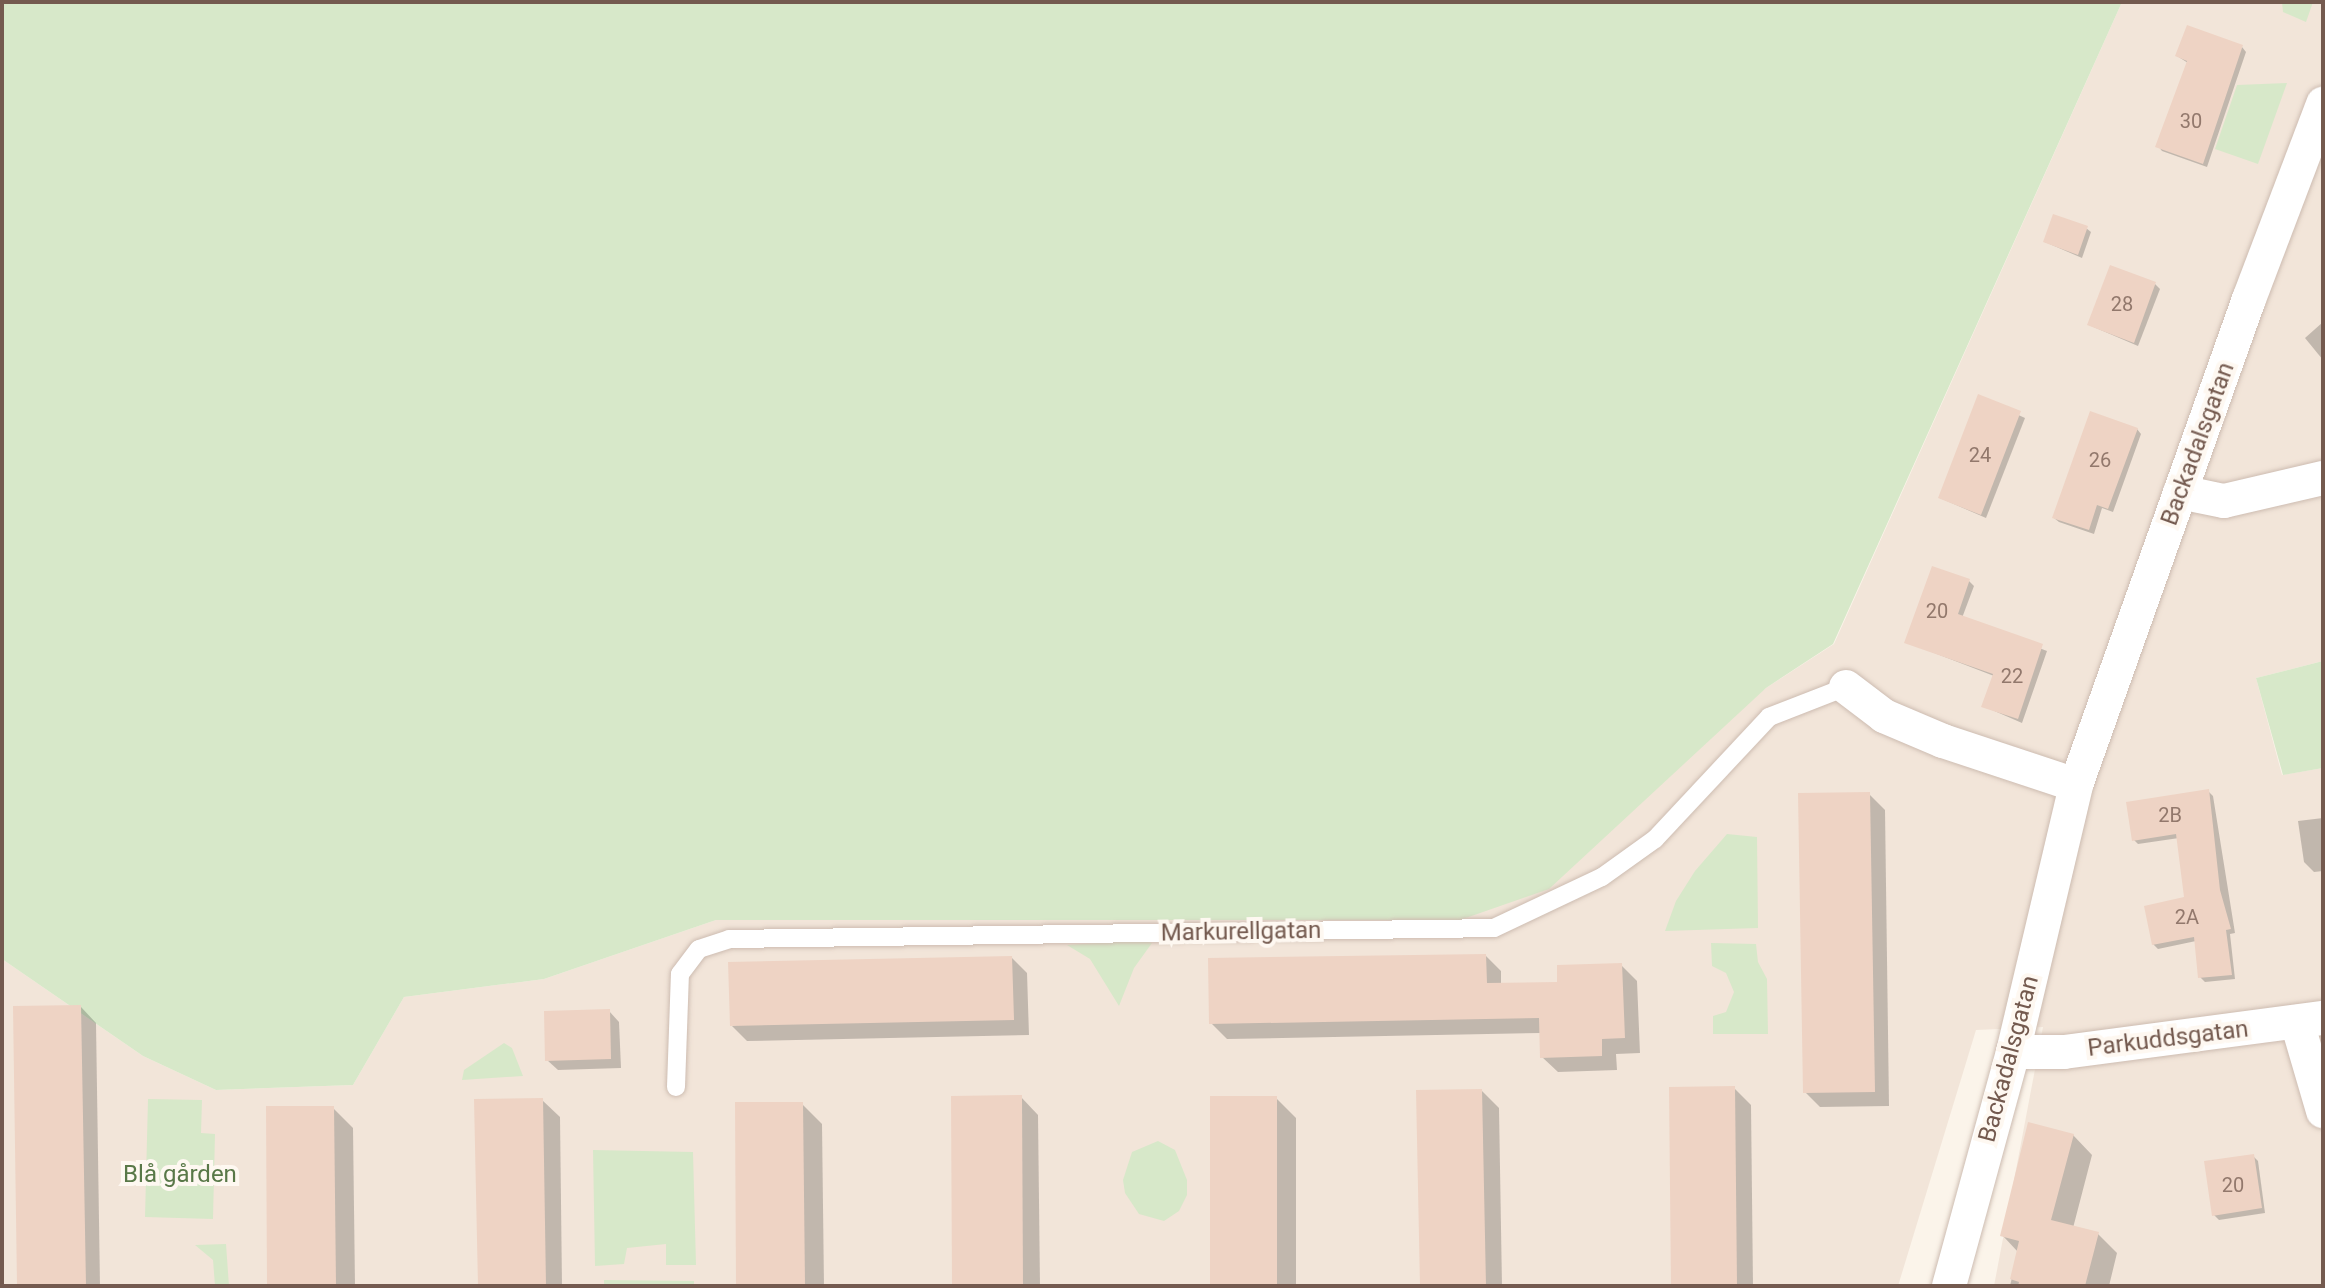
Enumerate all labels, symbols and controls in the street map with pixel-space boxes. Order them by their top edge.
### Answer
house number: 30 [2180,109,2202,133]
house number: 28 [2111,292,2133,316]
street label: Backadalsgatan [2155,359,2241,529]
house number: 24 [1969,443,1991,467]
house number: 26 [2089,448,2111,472]
house number: 20 [1926,599,1948,623]
house number: 22 [2001,664,2023,688]
house number: 2B [2158,803,2182,827]
house number: 2A [2175,905,2199,929]
street label: Markurellgatan [1160,916,1322,948]
street label: Backadalsgatan [1973,973,2045,1145]
street label: Parkuddsgatan [2086,1015,2250,1063]
park label: Blå gården [123,1161,237,1189]
house number: 20 [2222,1173,2244,1197]

